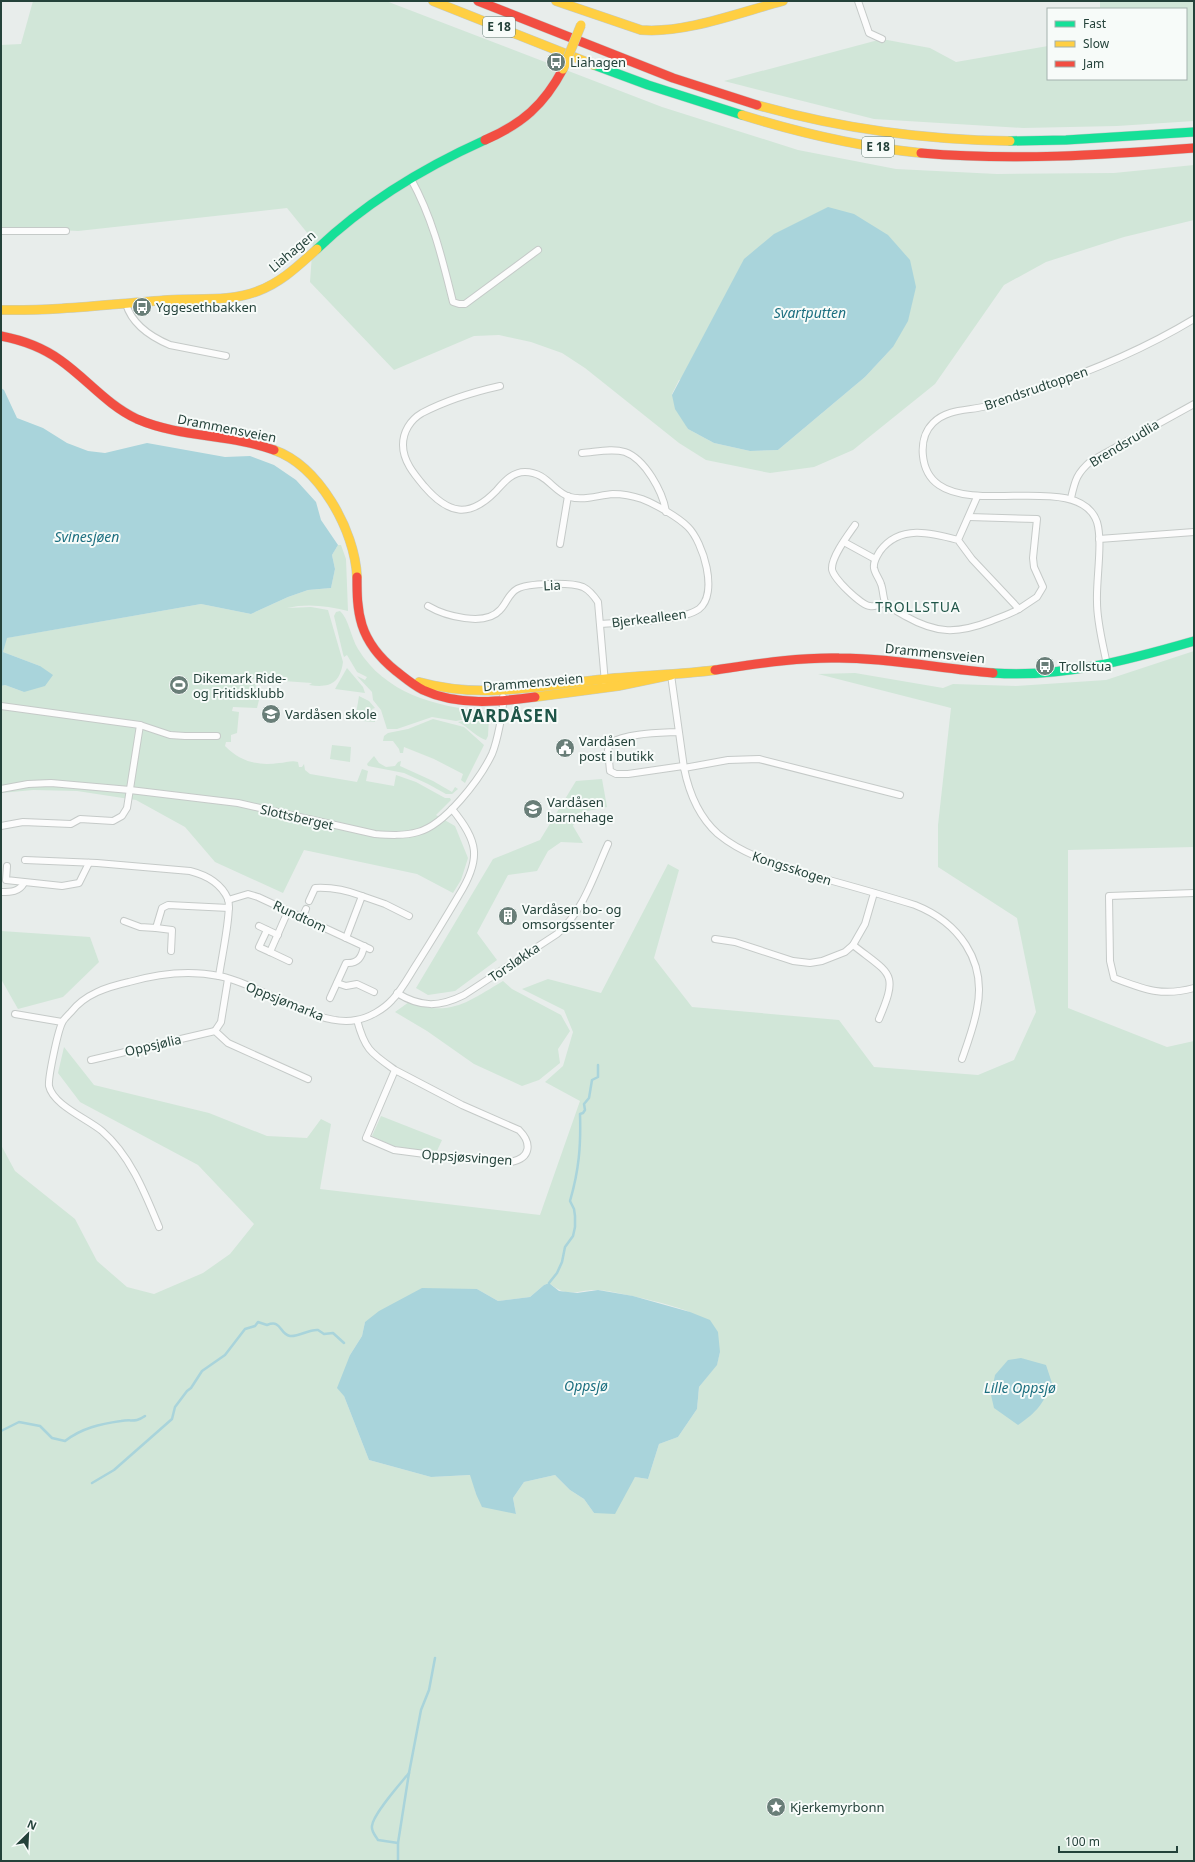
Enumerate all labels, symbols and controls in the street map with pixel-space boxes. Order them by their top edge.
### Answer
legend [1047,8,1187,80]
text: Fast [1083,15,1107,32]
road number: E 18 [483,17,515,37]
text: Slow [1083,35,1110,52]
bus stop icon: Liahagen [545,51,567,73]
place label: Liahagen [570,53,626,71]
text: Jam [1082,55,1104,72]
road number: E 18 [862,137,894,157]
street label: Liahagen [265,226,319,276]
bus stop icon: Yggesethbakken [131,296,153,318]
place label: Yggesethbakken [156,298,257,316]
water label: Svartputten [774,303,846,322]
street label: Brendsrudtoppen [982,362,1090,414]
street label: Drammensveien [176,410,278,446]
street label: Brendsrudlia [1086,415,1162,471]
water label: Svinesjøen [55,527,119,546]
street label: Lia [543,576,561,594]
district label: TROLLSTUA [875,597,961,616]
street label: Bjerkealleen [610,604,688,632]
street label: Drammensveien [884,639,986,667]
bus stop icon: Trollstua [1034,655,1056,677]
place label: Trollstua [1059,657,1112,675]
place label: Dikemark Ride- og Fritidsklubb [193,669,286,702]
street label: Drammensveien [482,669,584,695]
sports icon: Dikemark Ride- og Fritidsklubb [168,674,190,696]
school or university icon: Vardåsen skole [260,703,282,725]
district label: VARDÅSEN [461,704,559,727]
place label: Vardåsen skole [285,705,377,723]
place label: Vardåsen post i butikk [579,732,654,765]
public building icon: Vardåsen post i butikk [554,737,576,759]
place label: Vardåsen barnehage [547,793,614,826]
school or university icon: Vardåsen barnehage [522,798,544,820]
street label: Slottsberget [259,800,336,834]
street label: Kongsskogen [750,847,834,889]
street label: Rundtom [270,896,330,936]
place label: Vardåsen bo- og omsorgssenter [522,900,622,933]
building icon: Vardåsen bo- og omsorgssenter [497,905,519,927]
street label: Torsløkka [485,938,543,986]
street label: Oppsjømarka [243,977,327,1025]
street label: Oppsjølia [123,1030,183,1060]
street label: Oppsjøsvingen [421,1145,513,1169]
water label: Oppsjø [564,1376,608,1395]
water label: Lille Oppsjø [984,1378,1056,1397]
place icon: Kjerkemyrbonn [765,1796,787,1818]
place label: Kjerkemyrbonn [790,1798,884,1816]
north arrow [8,1814,48,1854]
text: N [25,1816,39,1833]
scale bar [1059,1828,1177,1854]
text: 100 m [1065,1833,1100,1850]

